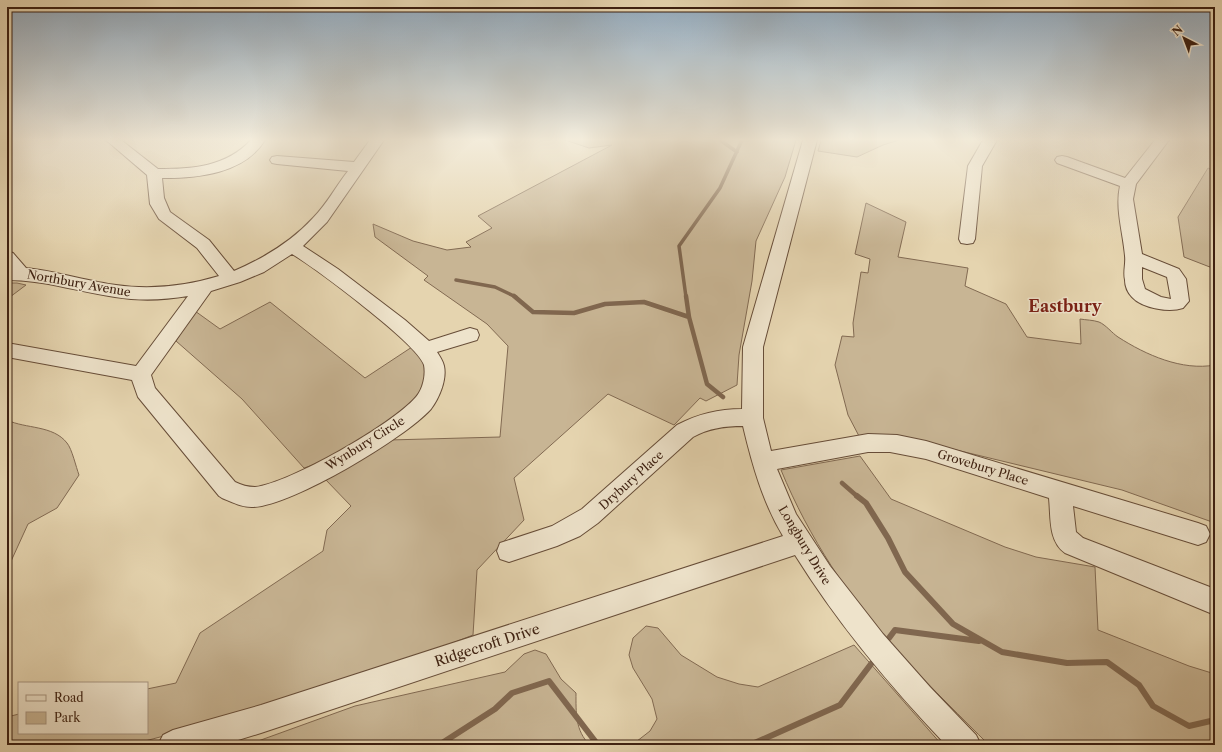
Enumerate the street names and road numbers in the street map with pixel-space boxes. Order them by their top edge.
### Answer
street label: Northbury Avenue [26,266,132,300]
street label: Wynbury Circle [322,413,407,474]
street label: Grovebury Place [936,446,1031,488]
street label: Drybury Place [596,447,667,513]
street label: Longbury Drive [776,503,835,587]
street label: Ridgecroft Drive [432,619,542,670]

